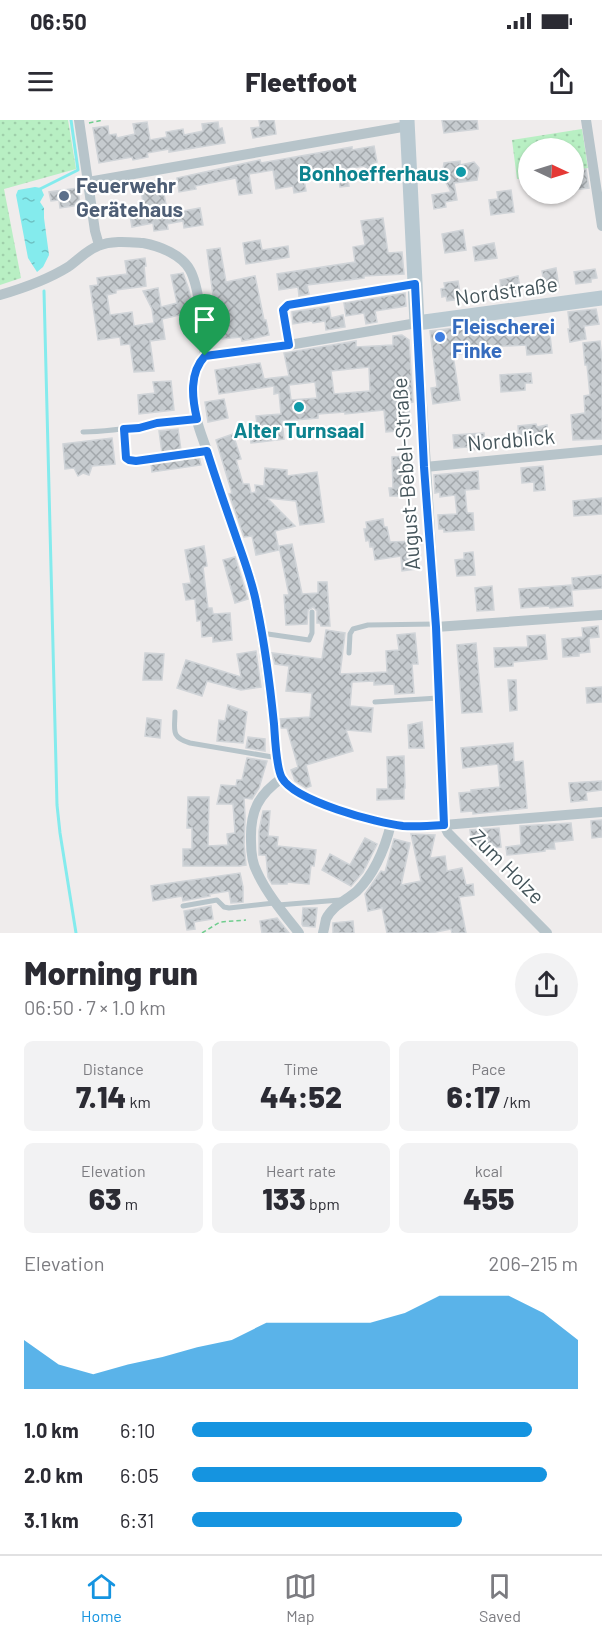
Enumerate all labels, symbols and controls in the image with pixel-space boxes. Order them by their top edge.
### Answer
text: 06:50 [30,8,87,34]
icon: menu [24,65,57,98]
text: Fleetfoot [245,65,357,97]
icon: share [545,65,578,98]
north arrow [518,138,584,204]
map controls [518,138,584,204]
place label: Bonhoefferhaus [299,160,449,185]
marker: Bonhoefferhaus [454,165,468,179]
place label: Feuerwehr Gerätehaus [76,172,183,221]
marker: Feuerwehr Gerätehaus [57,189,71,203]
street label: Nordstraße [453,270,559,310]
pin [179,294,230,356]
icon: arrive [188,303,221,336]
place label: Fleischerei Finke [452,313,555,362]
marker: Fleischerei Finke [433,330,447,344]
street label: August-Bebel-Straße [386,377,424,571]
marker: Alter Turnsaal [292,400,306,414]
place label: Alter Turnsaal [234,417,364,442]
street label: Nordblick [466,423,556,455]
street label: Zum Holze [466,824,550,908]
text: Morning run [24,952,198,992]
button: share [515,953,578,1016]
text: 06:50 · 7 × 1.0 km [24,995,166,1019]
text: Distance [83,1059,144,1078]
text: Time [284,1059,318,1078]
text: Pace [471,1059,506,1078]
text: 7.14 [76,1078,126,1114]
text: 44:52 [260,1078,342,1114]
text: 6:17 [447,1078,500,1114]
text: km [126,1092,151,1111]
text: /km [500,1092,531,1111]
text: Elevation [81,1161,146,1180]
text: Heart rate [266,1161,336,1180]
text: kcal [475,1161,503,1180]
text: 63 [89,1180,122,1216]
text: 133 [262,1180,306,1216]
text: 455 [463,1180,514,1216]
text: m [122,1194,138,1213]
text: bpm [306,1194,340,1213]
text: Elevation [24,1251,105,1275]
text: 206–215 m [488,1251,578,1275]
text: 1.0 km [24,1418,79,1442]
text: 6:10 [120,1418,155,1442]
text: 2.0 km [24,1463,83,1487]
text: 6:05 [120,1463,159,1487]
text: 3.1 km [24,1508,79,1532]
text: 6:31 [120,1508,154,1532]
tab: Home [81,1570,122,1625]
tab: Map [284,1570,317,1625]
tab: Saved [479,1570,521,1625]

